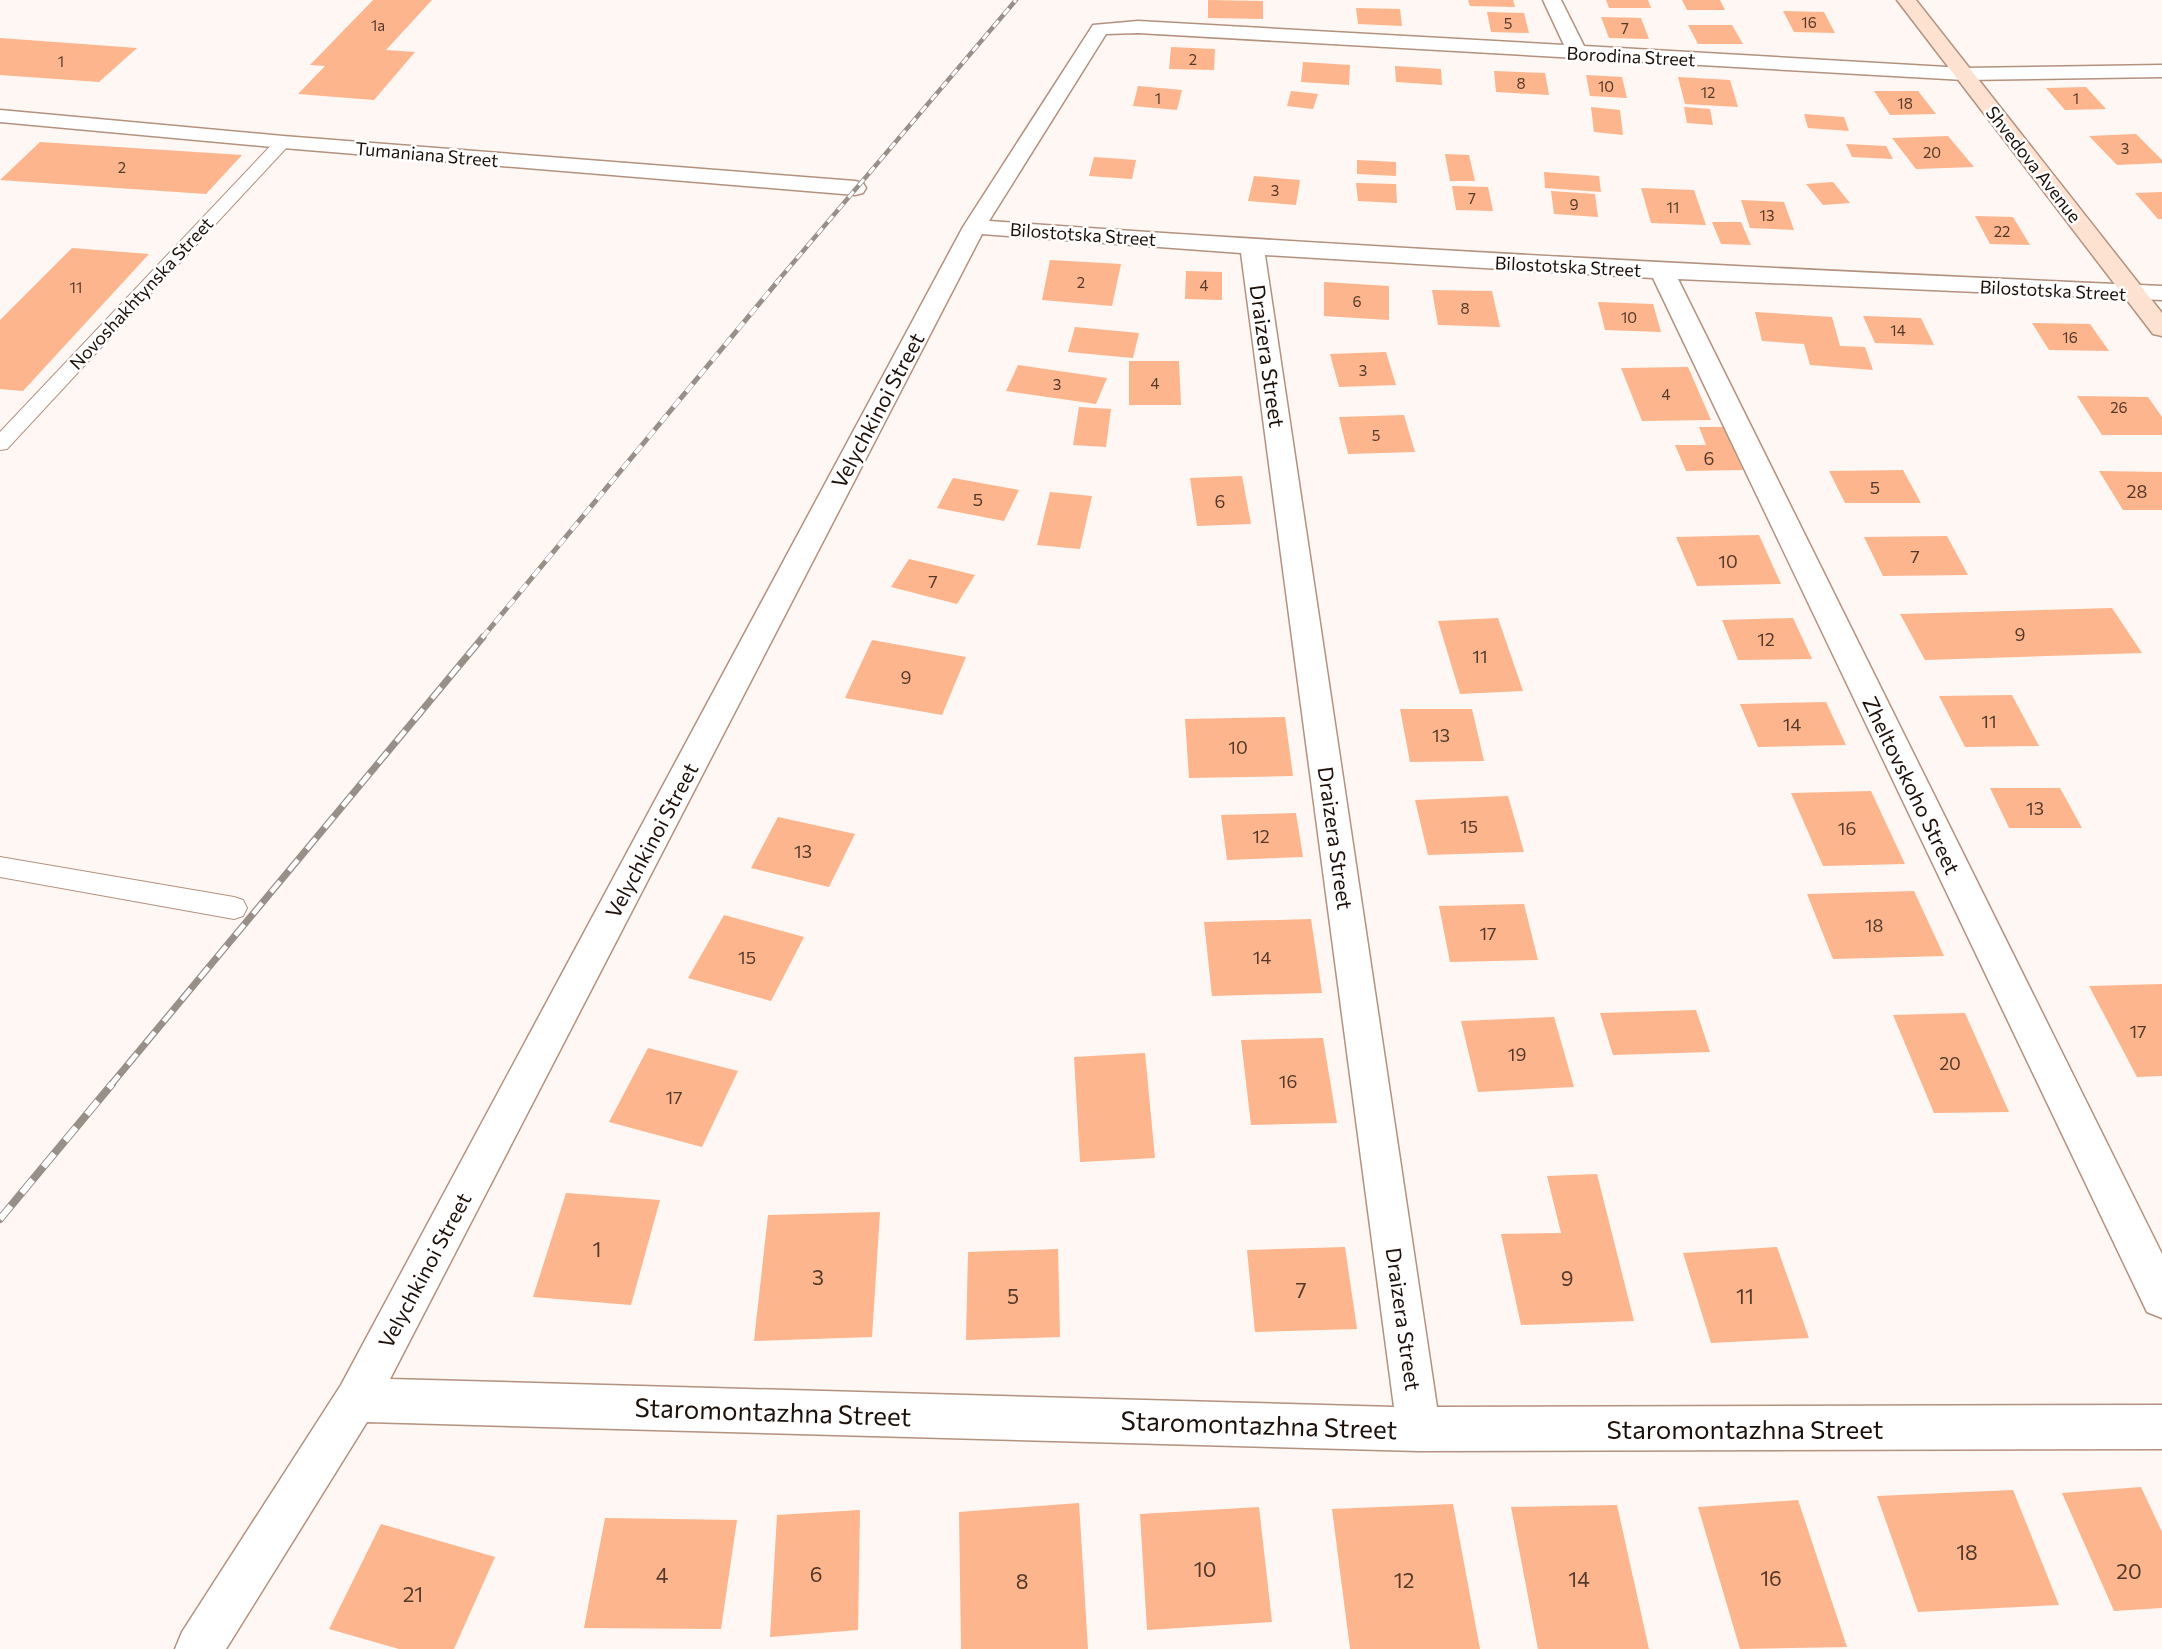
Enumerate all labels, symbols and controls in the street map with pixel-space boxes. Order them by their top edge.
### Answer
house number: 16 [1801,13,1817,31]
house number: 5 [1504,14,1512,32]
house number: 1а [371,16,385,34]
house number: 7 [1621,19,1629,37]
street label: Borodina Street [1566,42,1696,70]
house number: 2 [1189,50,1197,68]
house number: 1 [58,52,64,70]
house number: 8 [1516,74,1526,92]
house number: 10 [1598,77,1614,95]
house number: 12 [1701,83,1715,101]
house number: 1 [1155,89,1161,107]
house number: 1 [2073,89,2079,107]
house number: 18 [1897,94,1913,112]
street label: Shvedova Avenue [1982,101,2086,227]
street label: Tumaniana Street [355,137,499,171]
house number: 3 [2121,139,2129,157]
house number: 20 [1923,143,1941,161]
house number: 2 [118,158,126,176]
house number: 3 [1271,181,1279,199]
house number: 7 [1468,189,1476,207]
house number: 9 [1569,195,1579,213]
house number: 11 [1667,198,1679,216]
house number: 13 [1760,206,1774,224]
street label: Novoshakhtynska Street [65,212,217,374]
street label: Bilostotska Street [1009,218,1157,250]
house number: 22 [1994,222,2010,240]
street label: Bilostotska Street [1494,251,1642,281]
house number: 2 [1077,273,1085,291]
street label: Bilostotska Street [1979,275,2127,305]
house number: 4 [1200,276,1209,294]
house number: 11 [70,278,82,296]
street label: Draizera Street [1246,283,1290,429]
house number: 6 [1352,292,1362,310]
house number: 8 [1460,299,1470,317]
house number: 10 [1621,308,1637,326]
house number: 14 [1890,321,1906,339]
street label: Velychkinoi Street [825,328,929,492]
house number: 16 [2062,328,2078,346]
house number: 3 [1359,361,1367,379]
house number: 4 [1151,374,1160,392]
house number: 3 [1053,375,1061,393]
house number: 4 [1662,385,1671,403]
house number: 26 [2110,398,2128,416]
house number: 5 [1372,426,1380,444]
house number: 6 [1704,447,1714,469]
house number: 5 [1870,476,1880,498]
house number: 28 [2127,480,2148,502]
house number: 5 [973,488,983,510]
house number: 6 [1215,490,1225,512]
house number: 7 [1910,545,1920,567]
house number: 10 [1718,550,1738,572]
house number: 7 [928,570,938,592]
house number: 9 [2015,623,2025,645]
house number: 12 [1757,628,1775,650]
house number: 11 [1472,645,1488,667]
house number: 9 [901,666,911,688]
street label: Zheltovskoho Street [1858,692,1966,878]
house number: 11 [1981,710,1997,732]
house number: 14 [1783,713,1801,735]
house number: 13 [1432,724,1450,746]
house number: 10 [1228,736,1248,758]
street label: Velychkinoi Street [599,758,703,922]
street label: Draizera Street [1314,765,1358,911]
house number: 13 [2026,797,2044,819]
house number: 15 [1460,815,1478,837]
house number: 16 [1838,817,1856,839]
house number: 12 [1252,825,1270,847]
house number: 13 [794,840,812,862]
house number: 18 [1865,914,1883,936]
house number: 17 [1479,922,1497,944]
house number: 15 [738,946,756,968]
house number: 14 [1253,946,1271,968]
house number: 17 [2129,1020,2147,1042]
house number: 19 [1508,1043,1526,1065]
house number: 20 [1939,1052,1961,1074]
house number: 16 [1279,1070,1297,1092]
house number: 17 [665,1086,683,1108]
street label: Velychkinoi Street [372,1188,476,1352]
house number: 1 [593,1236,601,1261]
street label: Draizera Street [1382,1246,1426,1392]
house number: 3 [812,1264,824,1289]
house number: 9 [1561,1265,1573,1290]
house number: 7 [1295,1277,1307,1302]
house number: 5 [1007,1283,1019,1308]
house number: 11 [1736,1283,1754,1308]
street label: Staromontazhna Street [634,1391,912,1431]
street label: Staromontazhna Street [1120,1404,1398,1444]
street label: Staromontazhna Street [1607,1413,1883,1444]
house number: 18 [1956,1539,1978,1564]
house number: 10 [1194,1556,1216,1581]
house number: 20 [2116,1558,2142,1583]
house number: 6 [810,1561,822,1586]
house number: 4 [656,1562,669,1587]
house number: 16 [1760,1565,1782,1590]
house number: 14 [1568,1566,1590,1591]
house number: 12 [1394,1567,1414,1592]
house number: 8 [1016,1568,1028,1593]
house number: 21 [403,1581,423,1606]

